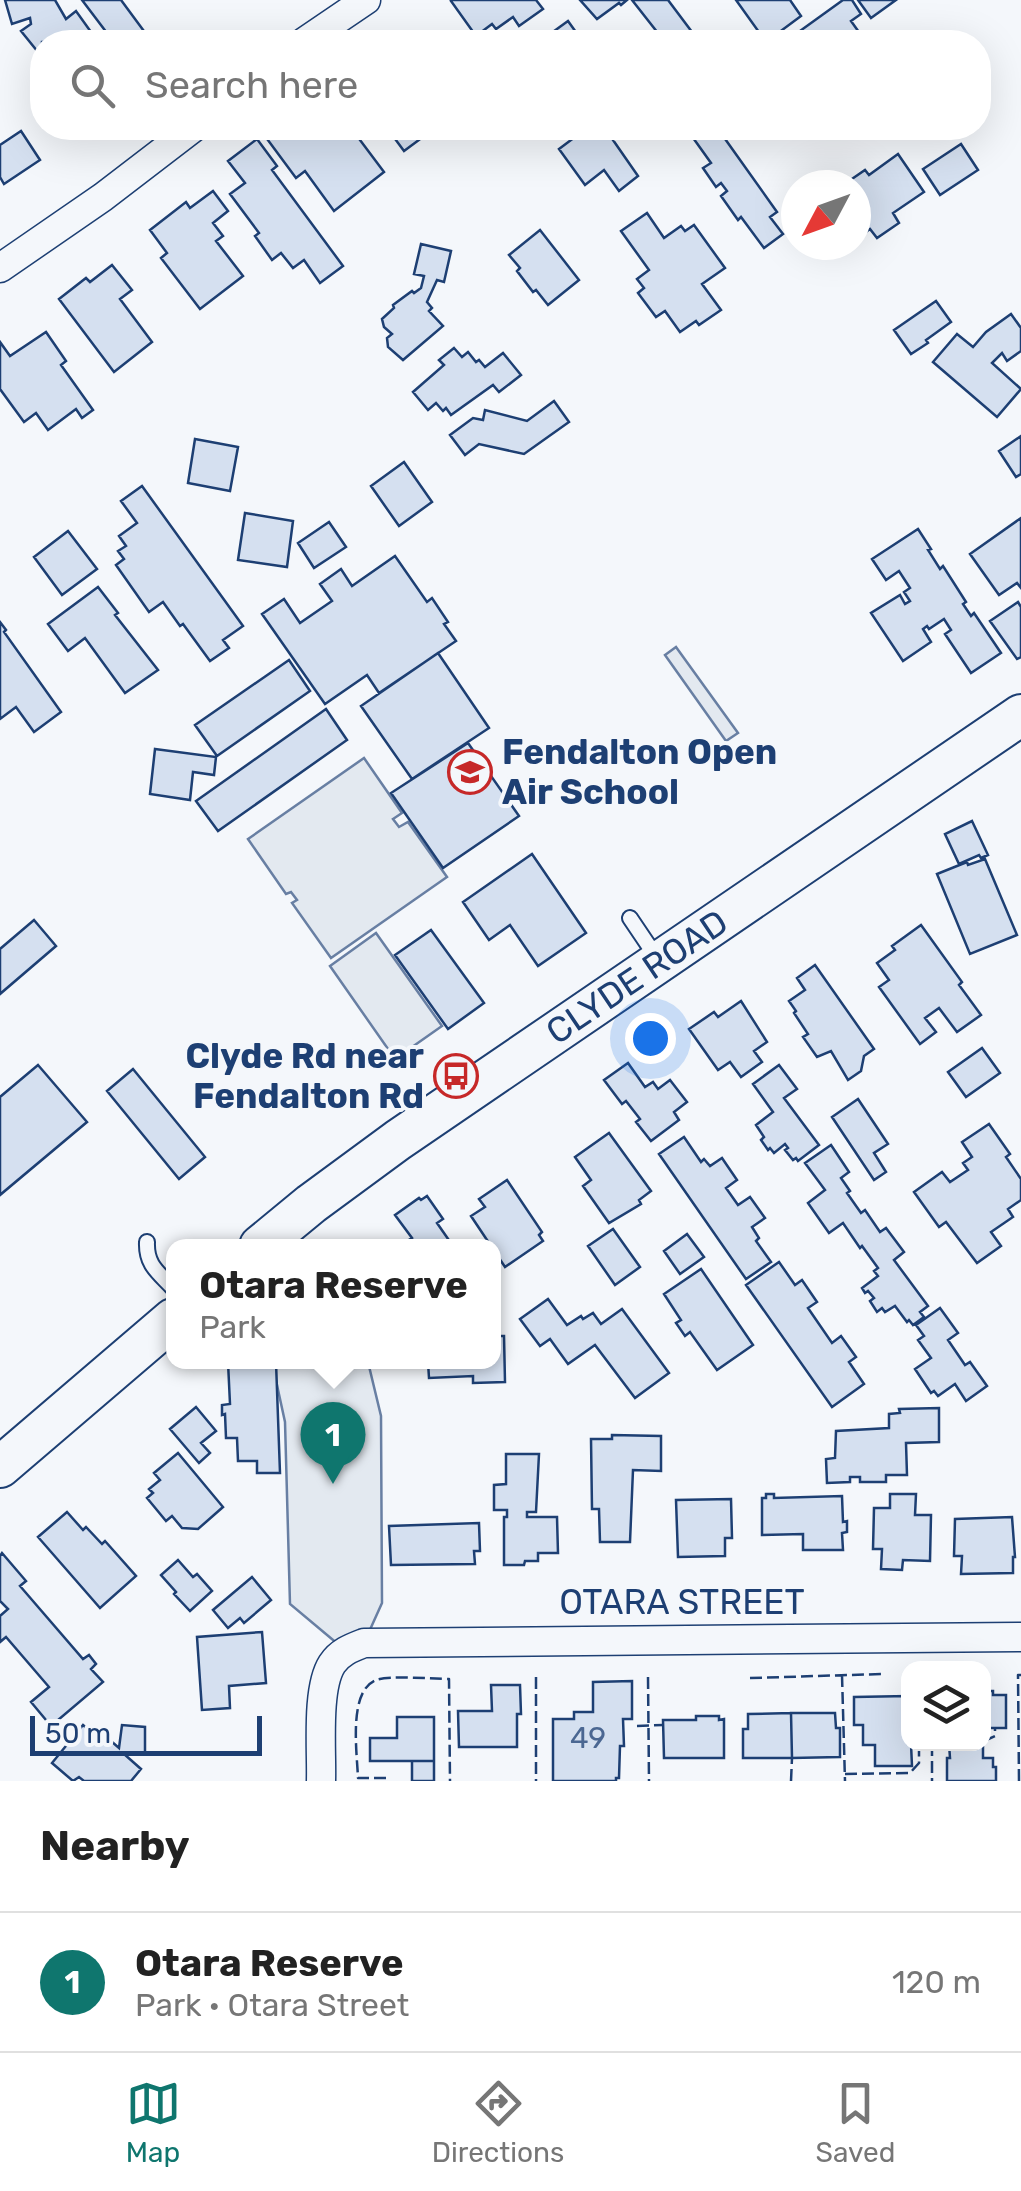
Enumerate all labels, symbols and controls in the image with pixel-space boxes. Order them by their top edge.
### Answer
search box [30,30,991,140]
icon: search [65,58,120,113]
text: Search here [145,62,358,108]
north arrow [781,170,871,260]
place label: Fendalton Open Air School [502,731,777,813]
school or university icon: Fendalton Open Air School [447,749,493,795]
street label: CLYDE ROAD [538,901,736,1053]
your location [625,1013,676,1064]
place label: Clyde Rd near Fendalton Rd [186,1035,424,1117]
bus stop icon: Clyde Rd near Fendalton Rd [433,1053,479,1099]
popup [166,1239,501,1369]
text: Otara Reserve [199,1262,468,1308]
text: Park [199,1308,266,1346]
pin: 1 [300,1402,366,1484]
street label: OTARA STREET [559,1581,805,1623]
map controls [901,1661,991,1751]
button: layers [901,1661,991,1751]
scale bar [30,1711,262,1756]
text: 50 m [45,1717,111,1750]
house number: 49 [570,1720,606,1756]
text: Nearby [40,1821,190,1871]
text: Otara Reserve [135,1940,404,1986]
text: 1 [65,1963,80,2001]
text: 120 m [892,1963,981,2001]
text: Park · Otara Street [135,1986,409,2024]
tab: Map [126,2076,181,2169]
tab: Directions [432,2076,564,2169]
tab: Saved [815,2076,895,2169]

